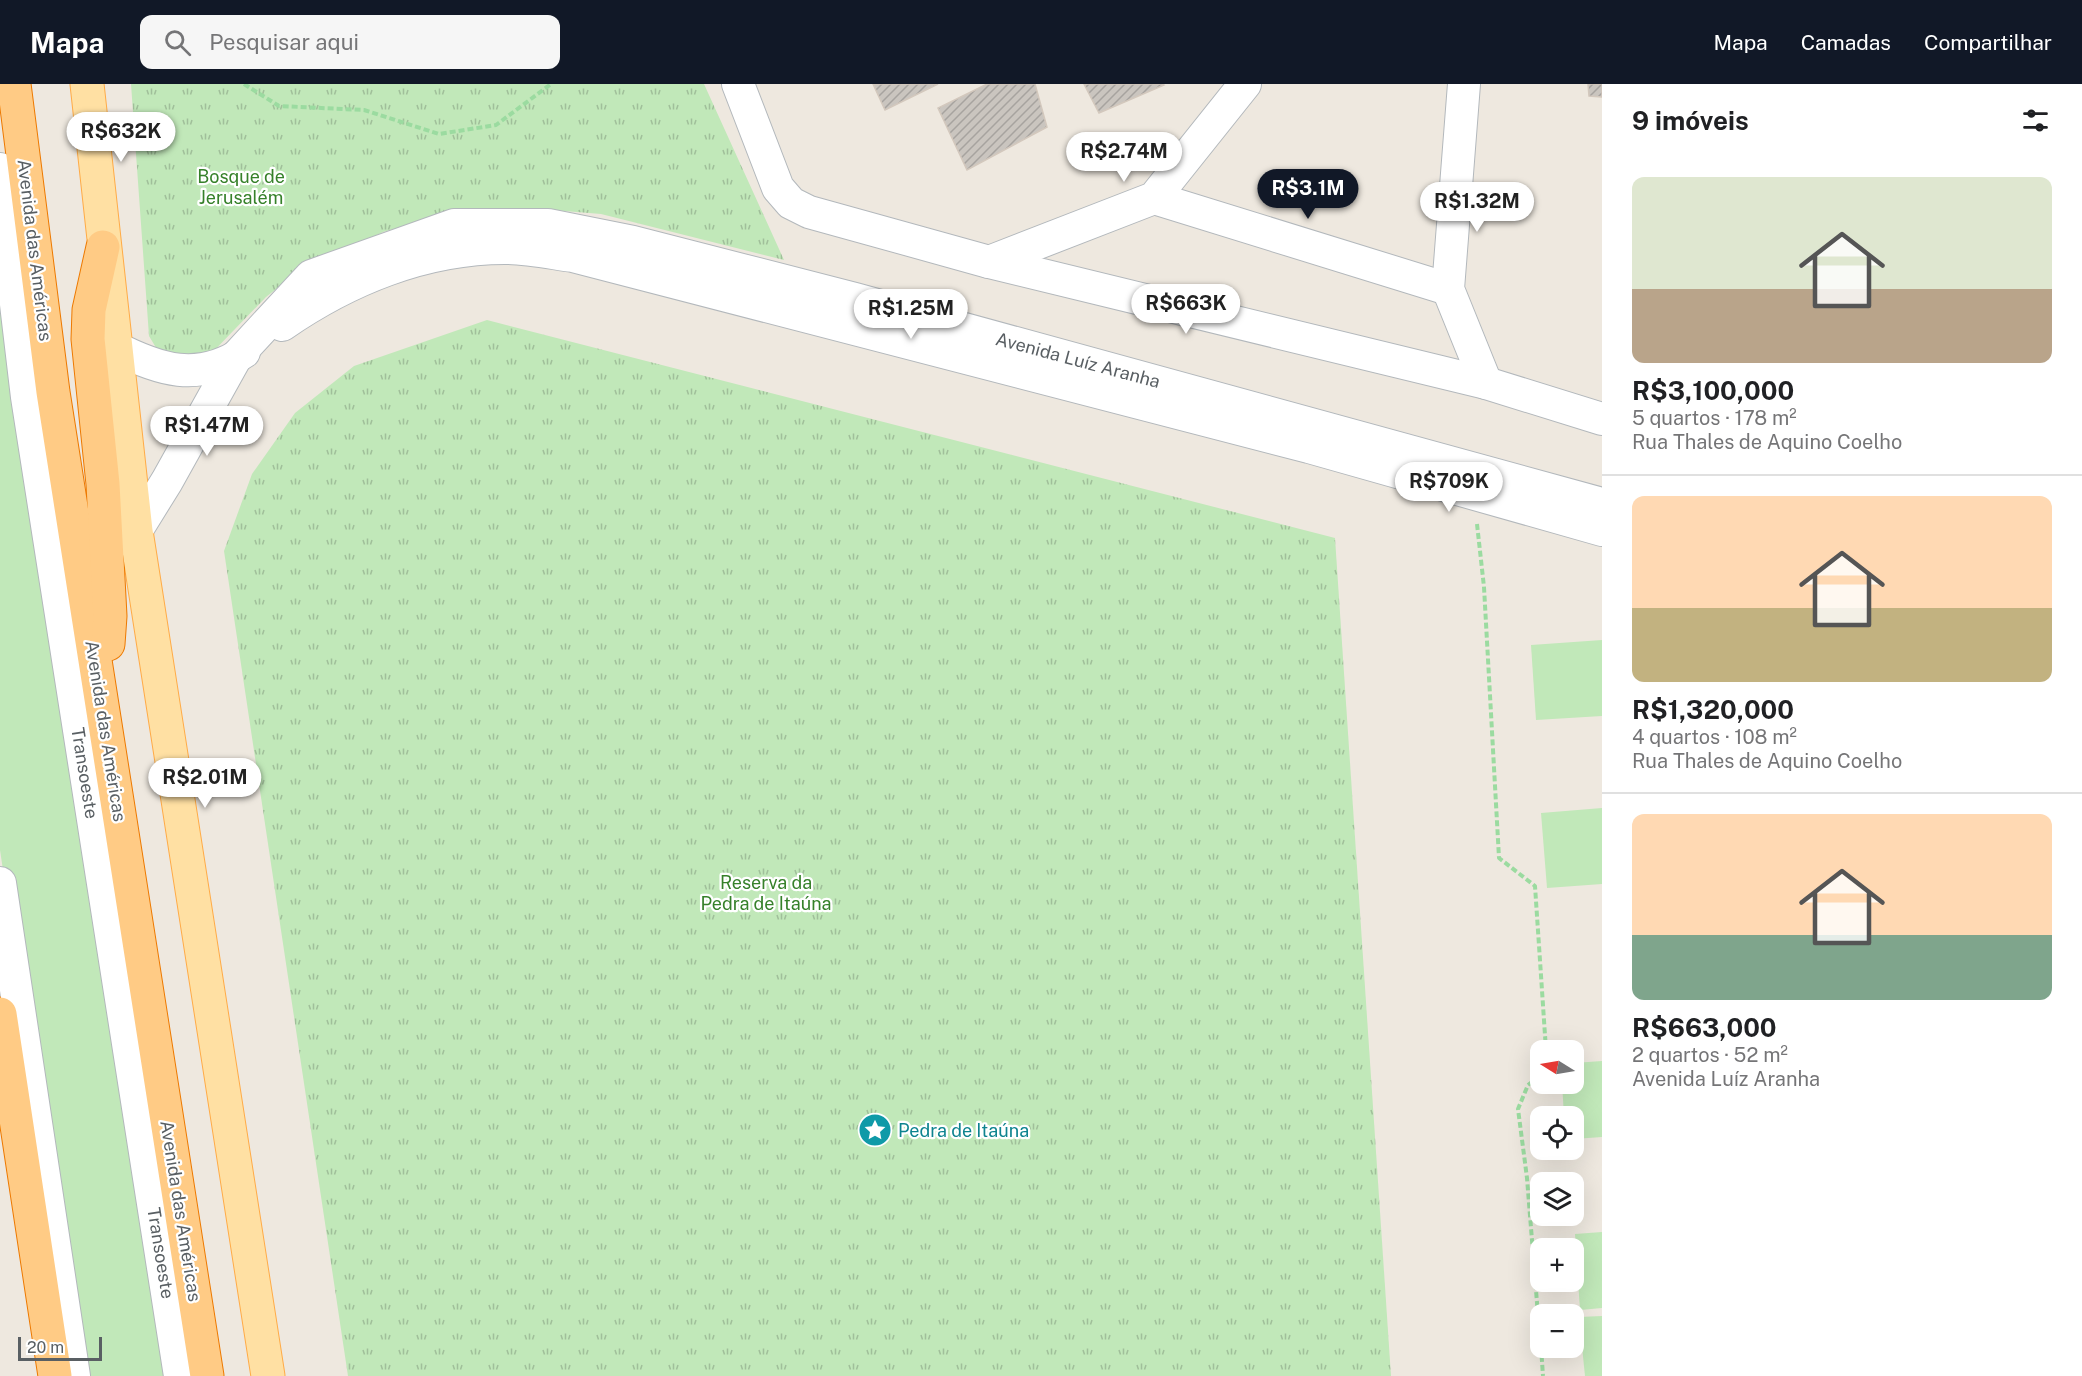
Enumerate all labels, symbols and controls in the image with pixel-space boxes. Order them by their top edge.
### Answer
search box [140,15,560,69]
text: Mapa [30,26,104,59]
icon: search [161,26,194,59]
text: Pesquisar aqui [209,29,359,55]
text: Mapa [1714,30,1768,55]
text: Camadas [1801,30,1891,55]
text: Compartilhar [1924,30,2052,55]
icon: filters [2019,104,2052,137]
text: 9 imóveis [1632,105,1749,136]
pin: R$632K [72,112,170,163]
text: R$632K [80,119,162,143]
pin: R$2.74M [1069,132,1179,183]
text: R$2.74M [1080,139,1168,163]
street label: Avenida das Américas [13,158,57,342]
park label: Bosque de Jerusalém [197,166,285,208]
pin: R$3.1M [1259,169,1357,220]
text: R$3.1M [1271,176,1345,200]
pin: R$1.32M [1422,182,1532,233]
text: R$1.32M [1434,189,1520,213]
icon: home [1788,216,1896,324]
pin: R$663K [1137,284,1235,335]
pin: R$1.25M [856,289,966,340]
text: R$663K [1145,291,1227,315]
text: R$1.25M [868,296,954,320]
street label: Avenida Luíz Aranha [994,328,1162,392]
text: R$3,100,000 [1632,375,1794,406]
pin: R$1.47M [152,406,262,457]
text: 5 quartos · 178 m² [1632,406,1797,430]
text: R$1.47M [164,413,250,437]
text: Rua Thales de Aquino Coelho [1632,430,1902,454]
pin: R$709K [1400,462,1498,513]
text: R$709K [1409,469,1489,493]
icon: home [1788,535,1896,643]
street label: Avenida das Américas [81,639,131,823]
text: R$1,320,000 [1632,694,1794,725]
text: 4 quartos · 108 m² [1632,725,1797,749]
street label: Transoeste [67,726,103,820]
text: Rua Thales de Aquino Coelho [1632,749,1902,773]
pin: R$2.01M [150,758,260,809]
text: R$2.01M [162,765,248,789]
icon: home [1788,853,1896,961]
park label: Reserva da Pedra de Itaúna [700,872,832,914]
text: R$663,000 [1632,1012,1777,1043]
north arrow [1530,1040,1584,1094]
map controls [1530,1040,1584,1358]
text: 2 quartos · 52 m² [1632,1043,1788,1067]
text: Avenida Luíz Aranha [1632,1067,1820,1091]
button: locate [1530,1106,1584,1160]
place icon: Pedra de Itaúna [857,1112,893,1148]
street label: Avenida das Américas [156,1119,206,1303]
place label: Pedra de Itaúna [898,1120,1029,1141]
button: layers [1530,1172,1584,1226]
street label: Transoeste [143,1206,179,1300]
button: + [1530,1238,1584,1292]
button: − [1530,1304,1584,1358]
scale bar [18,1334,102,1362]
text: 20 m [27,1338,64,1357]

